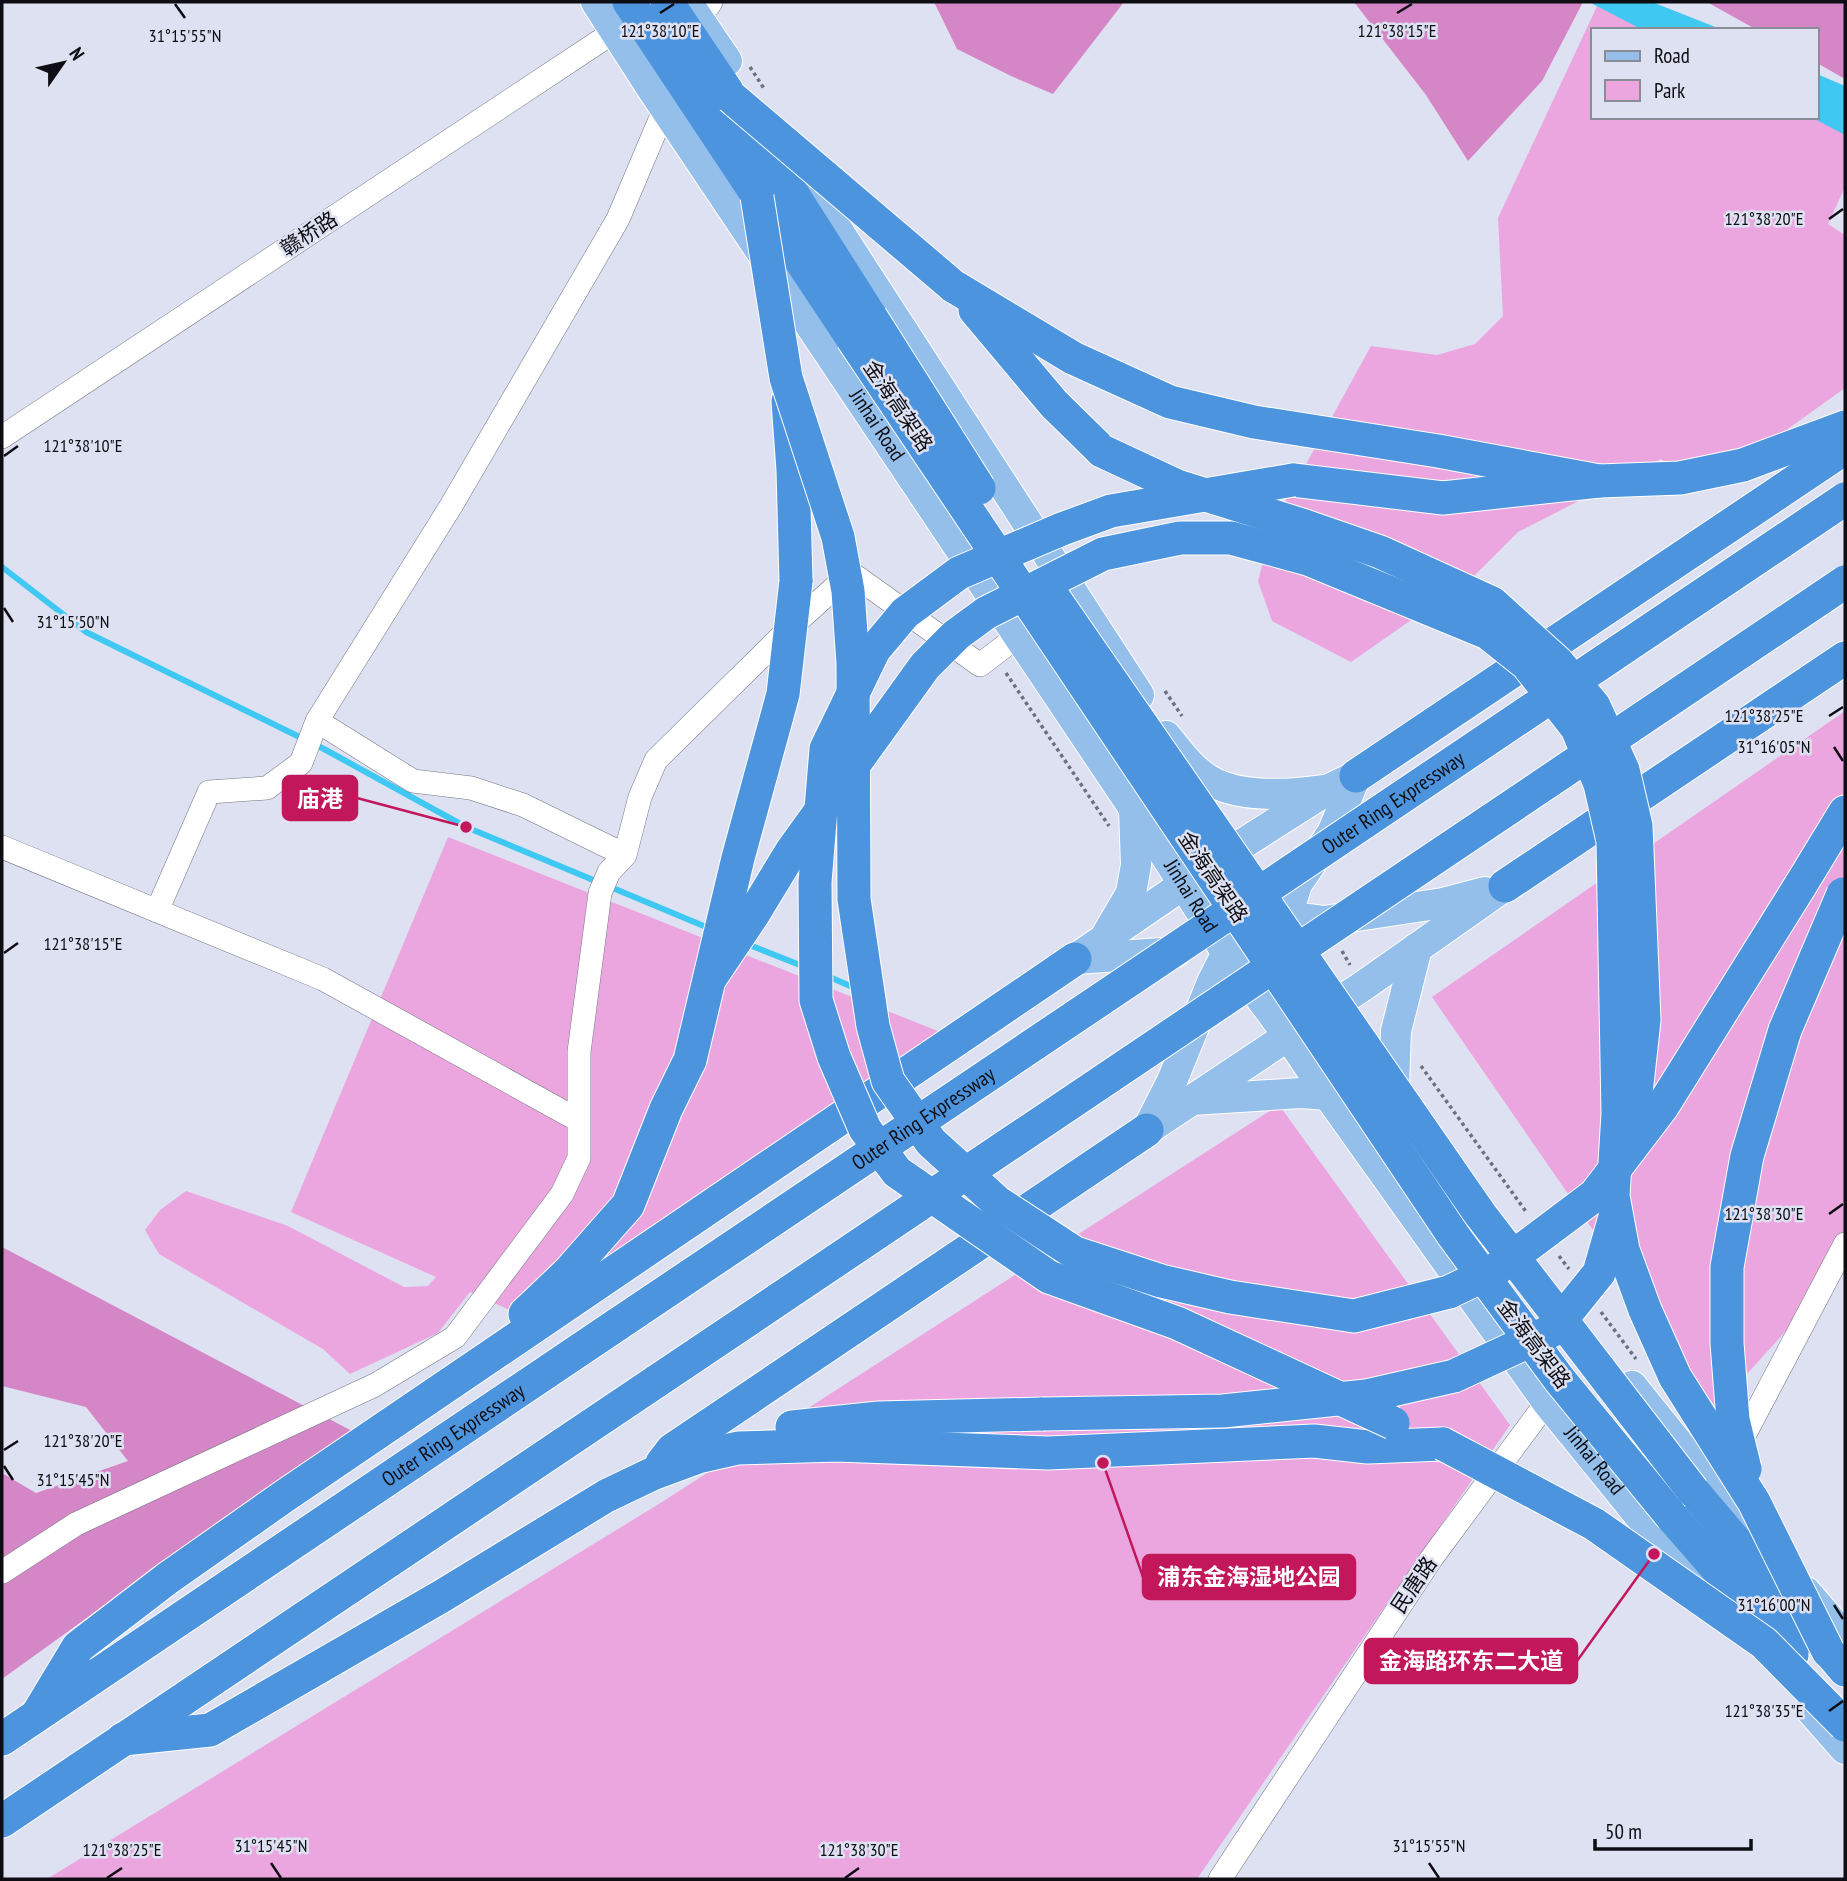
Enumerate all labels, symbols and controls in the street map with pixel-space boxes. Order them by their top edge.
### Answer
text: 121°38'10"E [621,19,699,42]
text: 121°38'15"E [1358,19,1436,42]
text: 31°15'55"N [149,24,221,47]
north arrow [28,28,98,98]
legend [1591,28,1819,119]
text: Road [1654,42,1690,69]
text: N [64,43,90,64]
text: Park [1654,77,1685,104]
street label: 赣桥路 [275,205,342,262]
text: 121°38'20"E [1725,207,1803,230]
street label: 金海高架路 [858,355,939,457]
street label: Jinhai Road [843,383,911,466]
text: 121°38'10"E [44,434,122,457]
text: 31°15'50"N [37,610,109,633]
text: 121°38'25"E [1725,704,1803,727]
text: 31°16'05"N [1738,735,1810,758]
street label: Outer Ring Expressway [1316,745,1470,860]
callout: 庙港 [283,776,357,820]
text: 庙港 [297,784,343,813]
street label: 金海高架路 [1173,826,1254,928]
street label: Jinhai Road [1158,853,1224,937]
text: 121°38'15"E [44,932,122,955]
street label: Outer Ring Expressway [846,1060,1000,1176]
text: 121°38'30"E [1725,1202,1803,1225]
street label: 金海高架路 [1492,1294,1577,1394]
street label: Outer Ring Expressway [376,1377,530,1492]
street label: Jinhai Road [1558,1419,1631,1500]
text: 121°38'20"E [44,1429,122,1452]
text: 31°15'45"N [37,1468,109,1491]
street label: 民唐路 [1385,1551,1442,1618]
callout: 浦东金海湿地公园 [1143,1555,1355,1599]
text: 浦东金海湿地公园 [1157,1562,1341,1591]
text: 31°16'00"N [1738,1593,1810,1616]
callout: 金海路环东二大道 [1365,1639,1577,1683]
text: 金海路环东二大道 [1379,1646,1563,1675]
text: 121°38'35"E [1725,1699,1803,1722]
scale bar [1595,1808,1751,1852]
text: 50 m [1605,1818,1642,1845]
text: 31°15'45"N [235,1834,307,1857]
text: 31°15'55"N [1393,1834,1465,1857]
text: 121°38'25"E [83,1838,161,1861]
text: 121°38'30"E [820,1838,898,1861]

